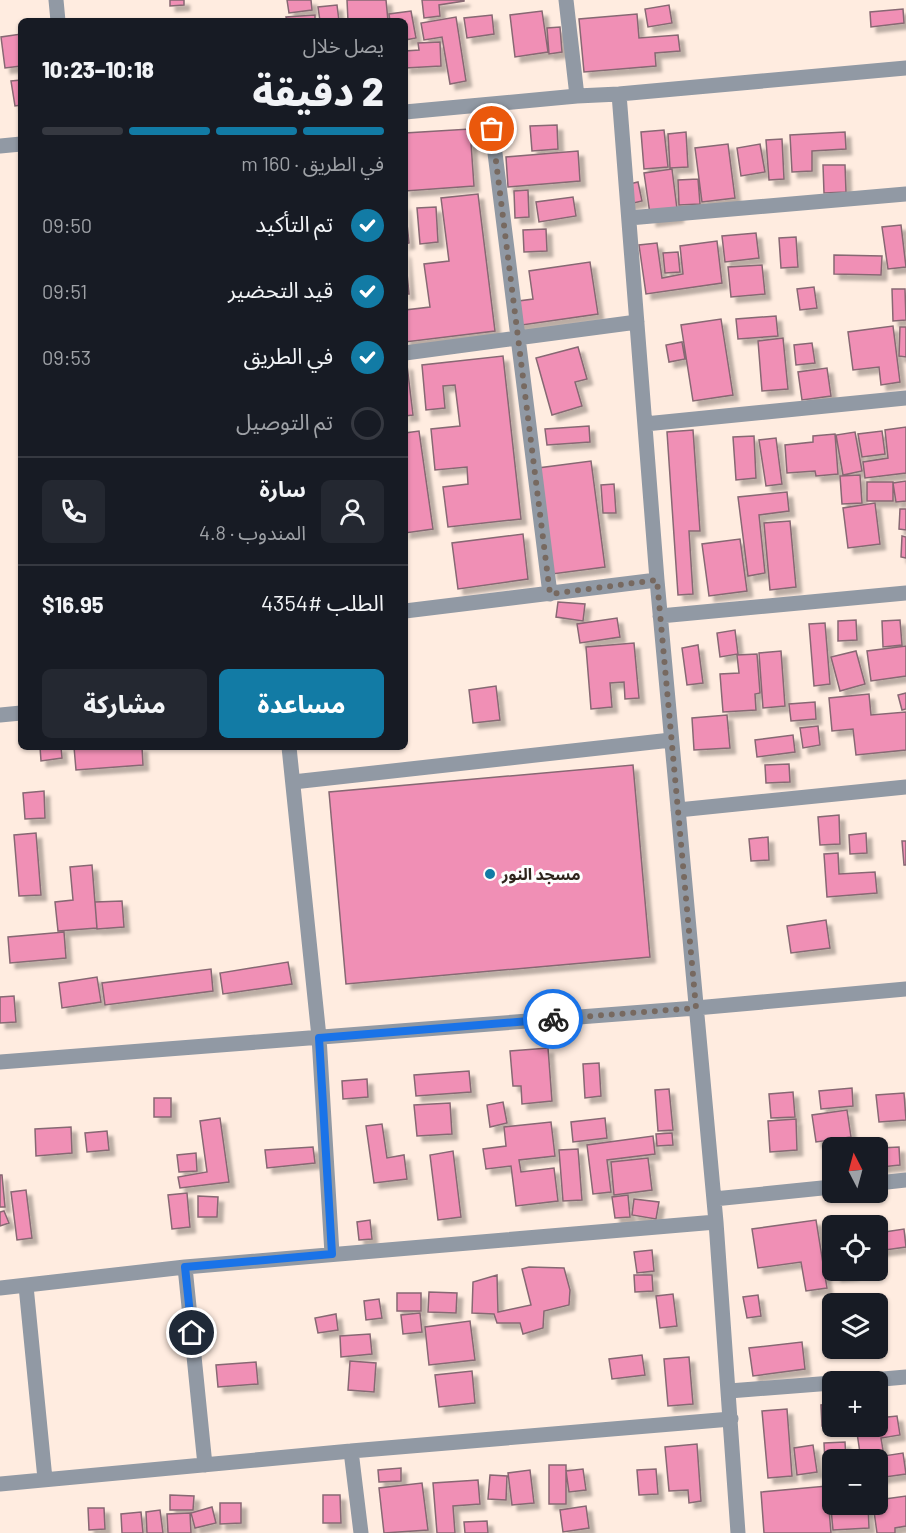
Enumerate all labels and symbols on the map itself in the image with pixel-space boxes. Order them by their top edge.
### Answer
pin [466,103,517,154]
place label: مسجد النور [501,864,581,884]
marker: مسجد النور [483,867,497,881]
courier [523,989,583,1049]
north arrow [822,1137,888,1203]
pin [166,1307,217,1358]

